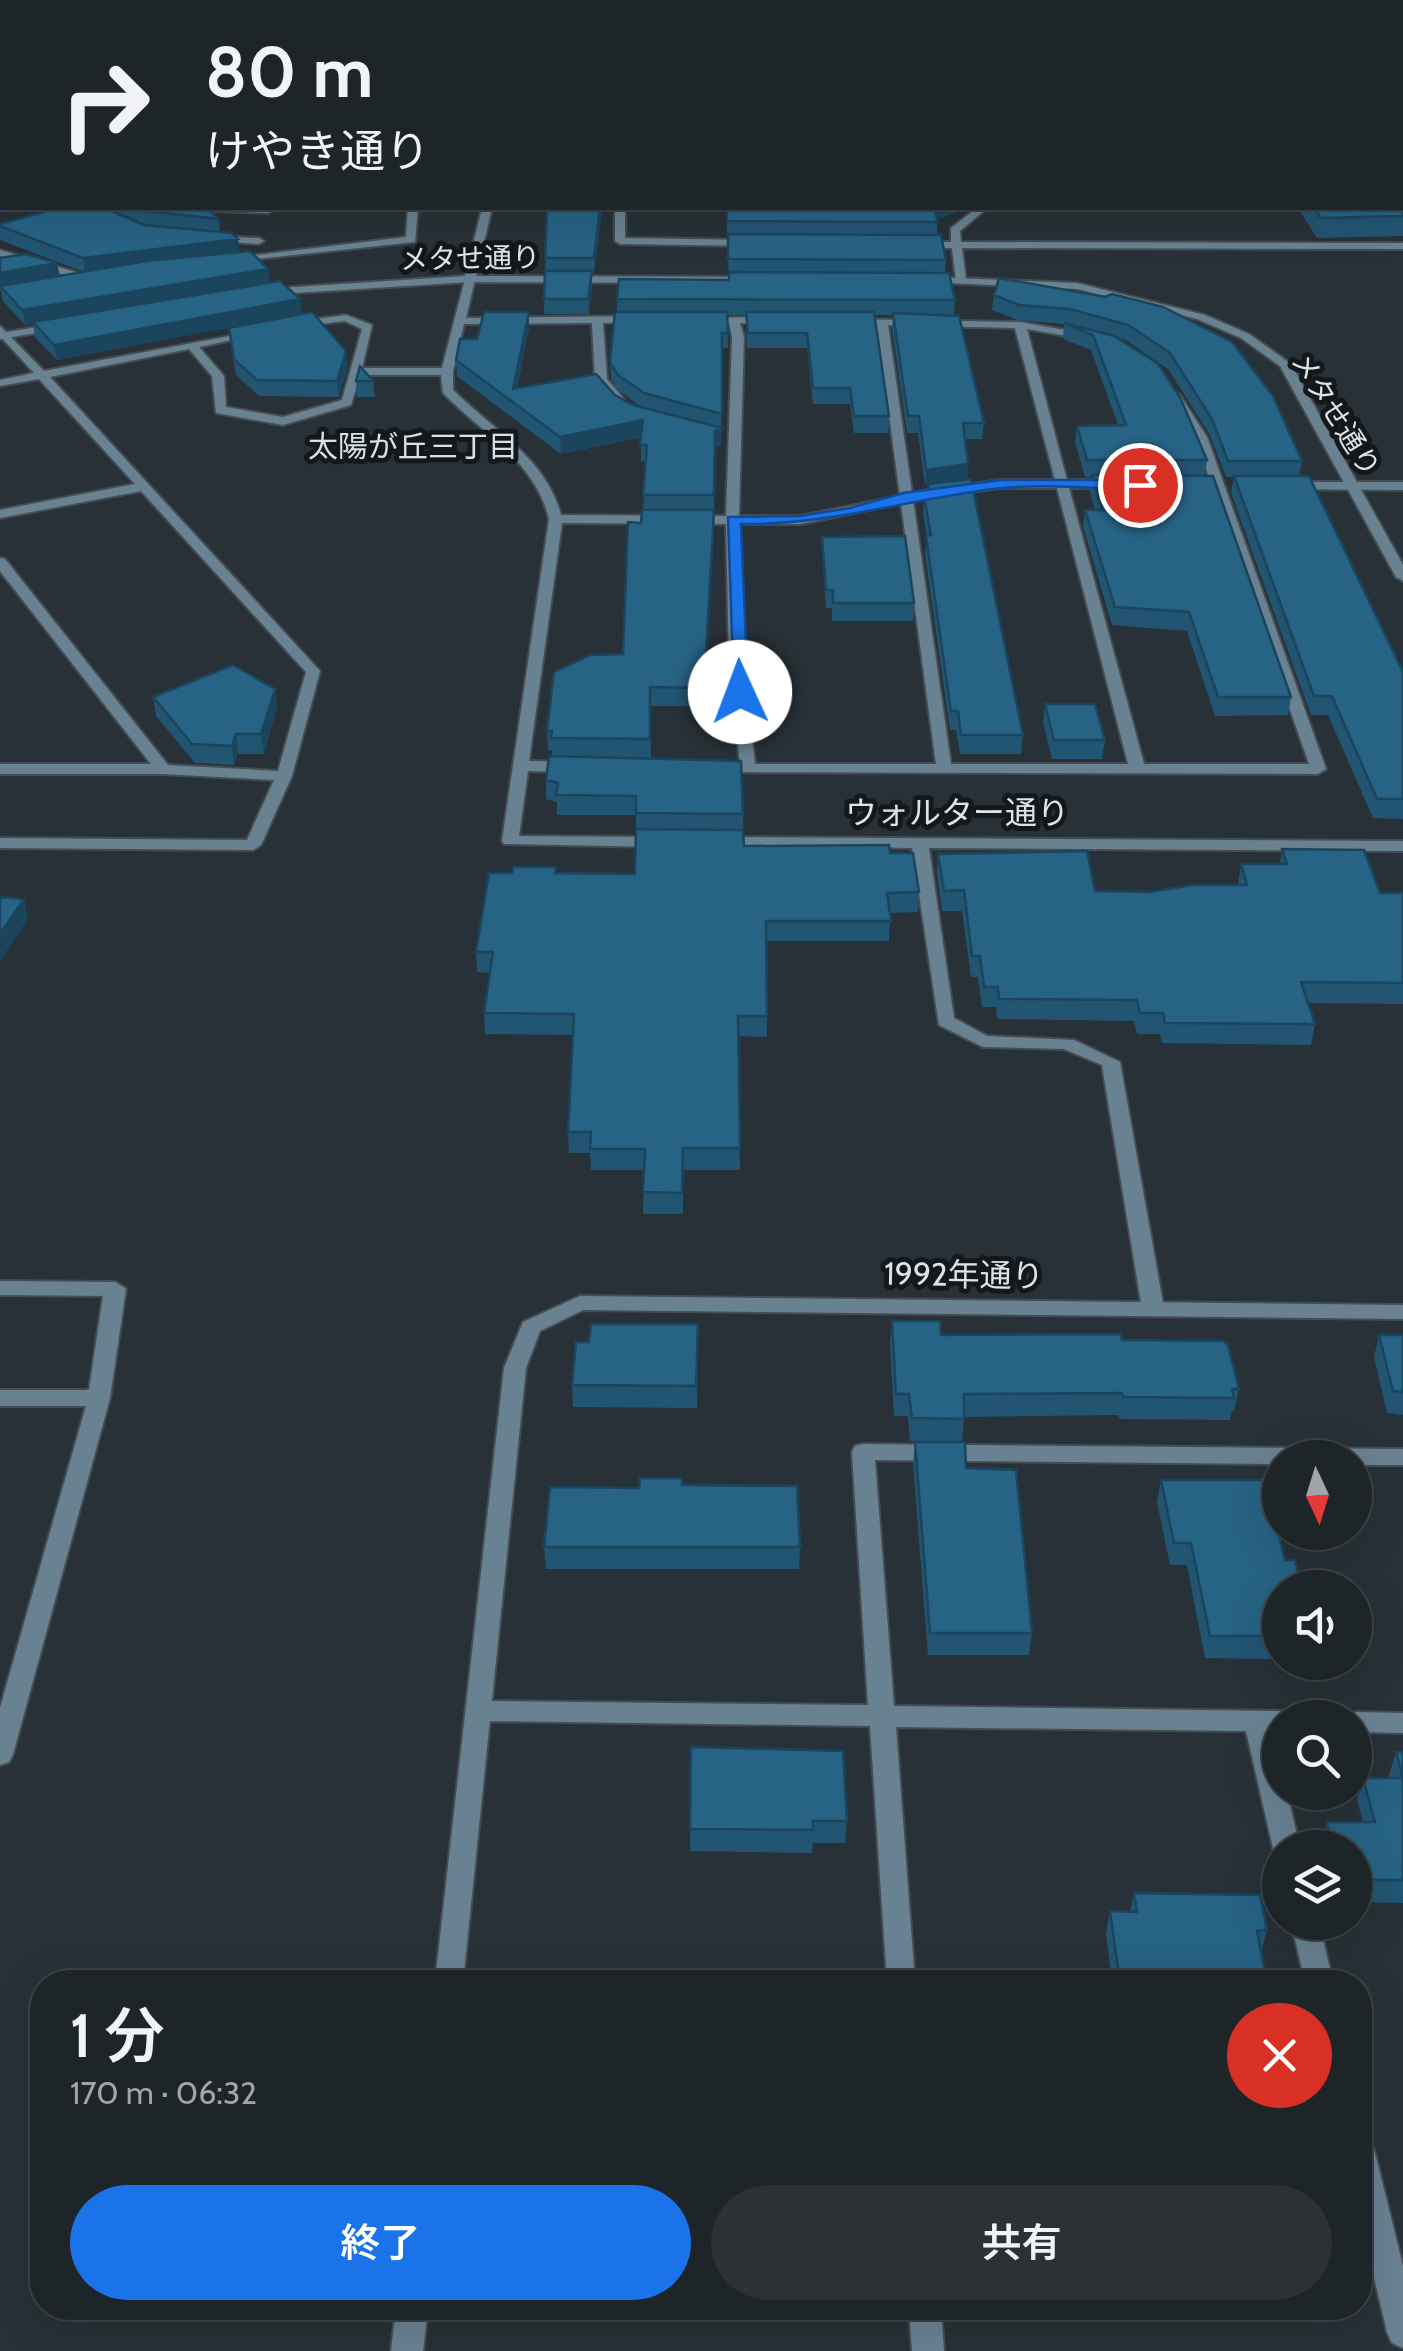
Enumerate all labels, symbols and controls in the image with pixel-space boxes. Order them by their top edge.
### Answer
text: 80 m [205,29,373,115]
icon: right [40,40,170,170]
text: けやき通り [205,124,430,178]
street label: メタせ通り [400,240,540,276]
street label: メタせ通り [1284,346,1388,482]
district label: 太陽が丘三丁目 [308,428,518,465]
pin [1098,443,1183,528]
icon: arrive [1113,458,1168,513]
position arrow [688,640,792,744]
street label: ウォルター通り [845,793,1069,832]
street label: 1992年通り [884,1254,1044,1295]
north arrow [1262,1440,1372,1550]
map controls [1262,1440,1372,1940]
button: sound [1262,1570,1372,1680]
button: search [1262,1700,1372,1810]
button: layers [1262,1830,1372,1940]
text: 1 分 [70,1999,165,2072]
button: close [1227,2003,1332,2108]
text: 170 m · 06:32 [70,2073,257,2112]
button: 終了 [70,2185,691,2300]
button: 共有 [711,2185,1332,2300]

